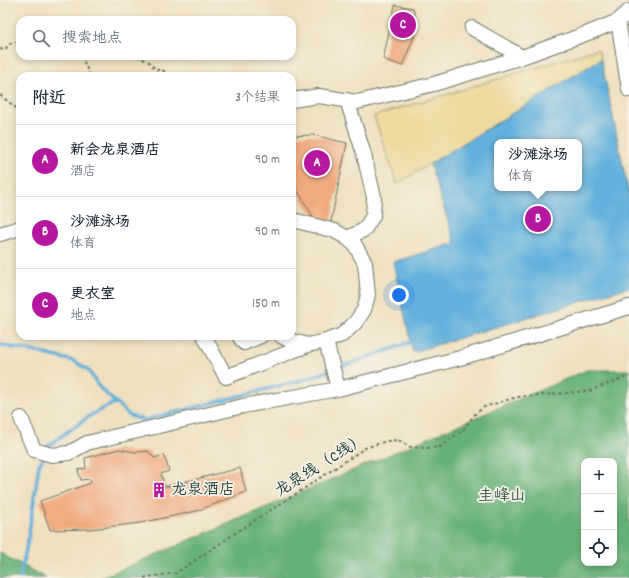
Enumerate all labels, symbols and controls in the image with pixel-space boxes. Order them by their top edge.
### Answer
pin: C [390,10,416,40]
search box [16,16,296,60]
icon: search [30,27,52,49]
text: 搜索地点 [62,28,122,50]
text: 附近 [32,88,66,112]
text: 3个结果 [235,89,280,108]
popup [494,139,582,191]
text: 新会龙泉酒店 [70,140,160,162]
text: 沙滩泳场 [508,145,568,167]
pin: A [304,148,330,178]
text: A [41,151,49,170]
text: 90 m [255,151,280,170]
text: 酒店 [70,163,96,182]
text: 体育 [508,168,534,187]
pin: B [525,204,551,234]
text: 沙滩泳场 [70,212,130,234]
text: B [42,223,48,242]
text: 90 m [255,223,280,242]
text: 体育 [70,235,96,254]
text: 更衣室 [70,284,115,306]
your location [389,285,409,305]
text: C [42,295,48,314]
text: 150 m [252,295,280,314]
text: 地点 [70,307,96,326]
street label: 龙泉线（C线） [271,429,371,503]
map controls [581,458,617,566]
button: + [581,458,617,494]
place label: 龙泉酒店 [171,479,235,502]
building icon: 龙泉酒店 [150,481,168,499]
park label: 圭峰山 [478,485,526,508]
button: − [581,494,617,530]
button: locate [581,530,617,566]

